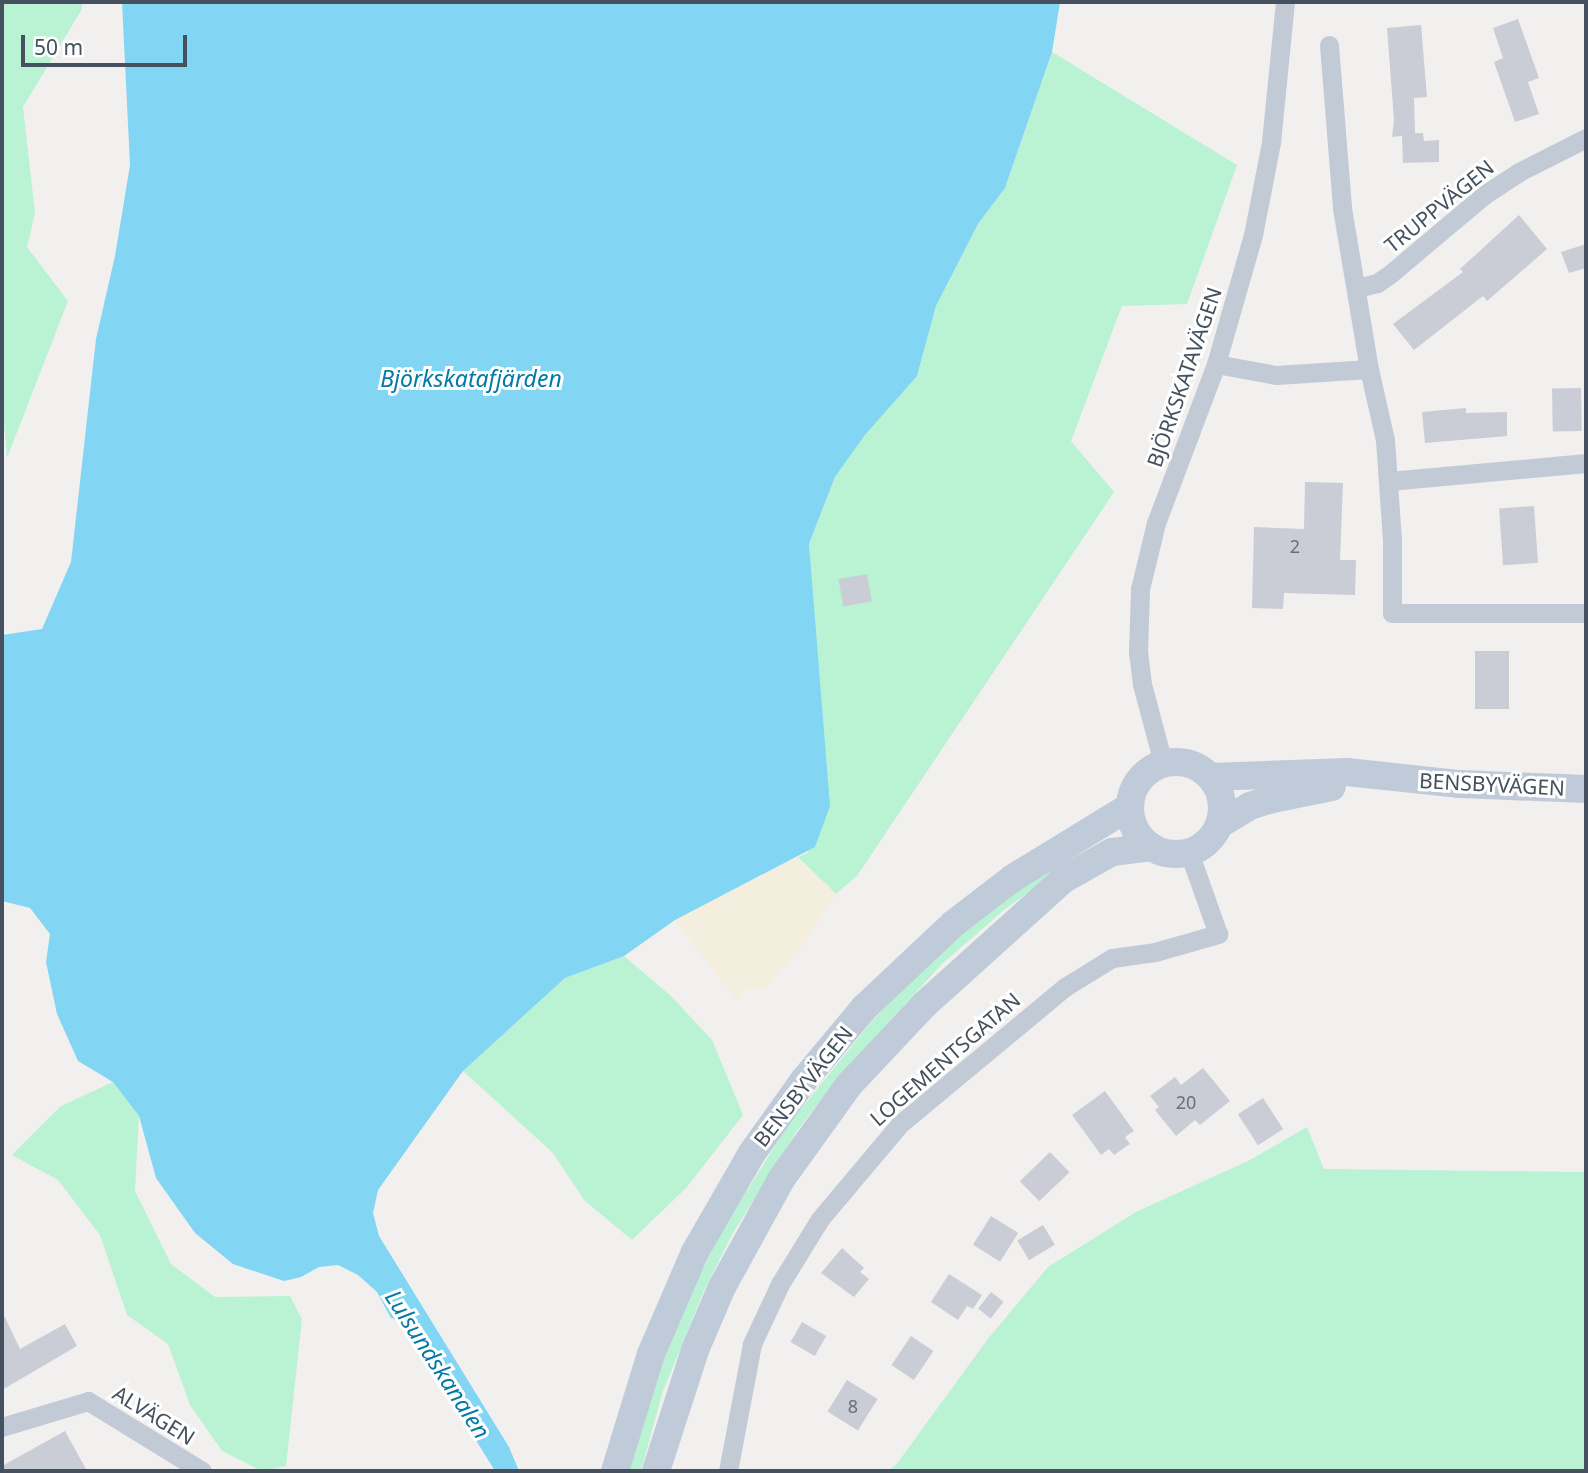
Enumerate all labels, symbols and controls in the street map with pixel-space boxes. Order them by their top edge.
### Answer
scale bar [24,21,191,65]
text: 50 m [34,33,83,61]
street label: TRUPPVÄGEN [1379,154,1499,258]
street label: BJÖRKSKATAVÄGEN [1141,284,1227,470]
water label: Björkskatafjärden [380,364,562,392]
house number: 2 [1290,535,1300,557]
street label: BENSBYVÄGEN [1418,768,1566,800]
street label: LOGEMENTSGATAN [865,987,1025,1131]
street label: BENSBYVÄGEN [748,1021,858,1151]
house number: 20 [1176,1091,1196,1113]
water label: Lulsundskanalen [380,1285,496,1443]
street label: ALVÄGEN [108,1380,200,1450]
house number: 8 [848,1395,858,1417]

